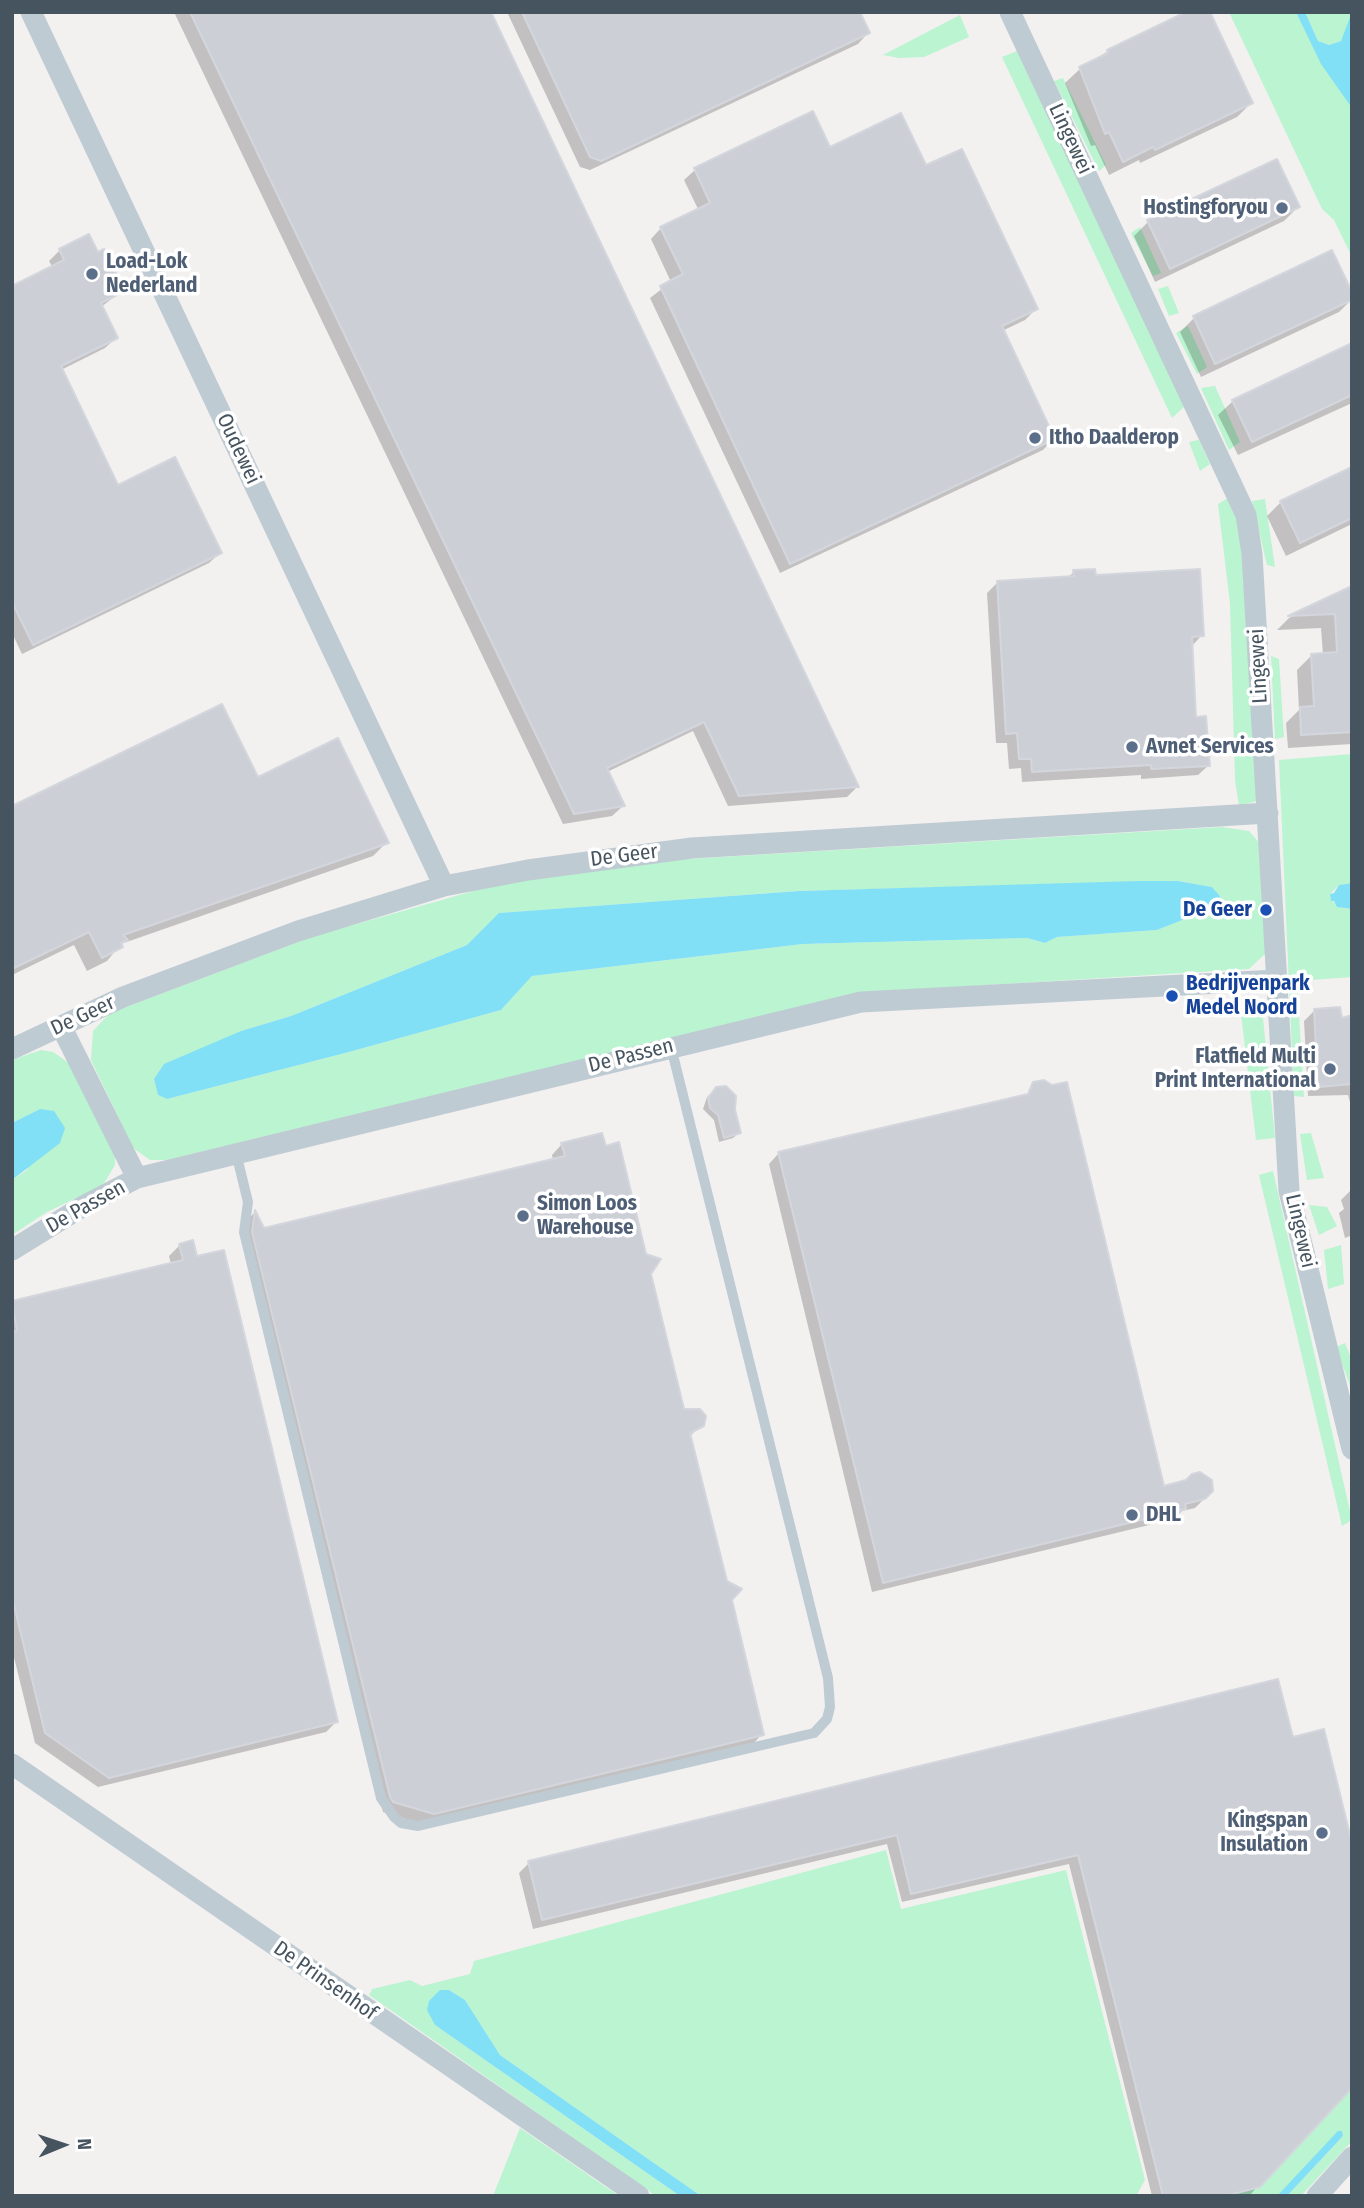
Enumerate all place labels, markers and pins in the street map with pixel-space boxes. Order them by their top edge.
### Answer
place label: Hostingforyou [1143,195,1268,221]
marker: Hostingforyou [1274,200,1290,216]
place label: Load-Lok Nederland [106,249,198,299]
marker: Load-Lok Nederland [84,266,100,282]
place label: Itho Daalderop [1049,425,1179,451]
marker: Itho Daalderop [1027,430,1043,446]
place label: Avnet Services [1146,734,1274,760]
marker: Avnet Services [1124,739,1140,755]
place label: De Geer [1183,897,1252,923]
marker: De Geer [1258,902,1274,918]
place label: Bedrijvenpark Medel Noord [1186,971,1310,1021]
marker: Bedrijvenpark Medel Noord [1164,988,1180,1004]
place label: Flatfield Multi Print International [1155,1044,1316,1094]
marker: Flatfield Multi Print International [1322,1061,1338,1077]
place label: Simon Loos Warehouse [537,1191,637,1241]
marker: Simon Loos Warehouse [515,1208,531,1224]
place label: DHL [1146,1502,1181,1528]
marker: DHL [1124,1507,1140,1523]
place label: Kingspan Insulation [1220,1808,1308,1858]
marker: Kingspan Insulation [1314,1825,1330,1841]

